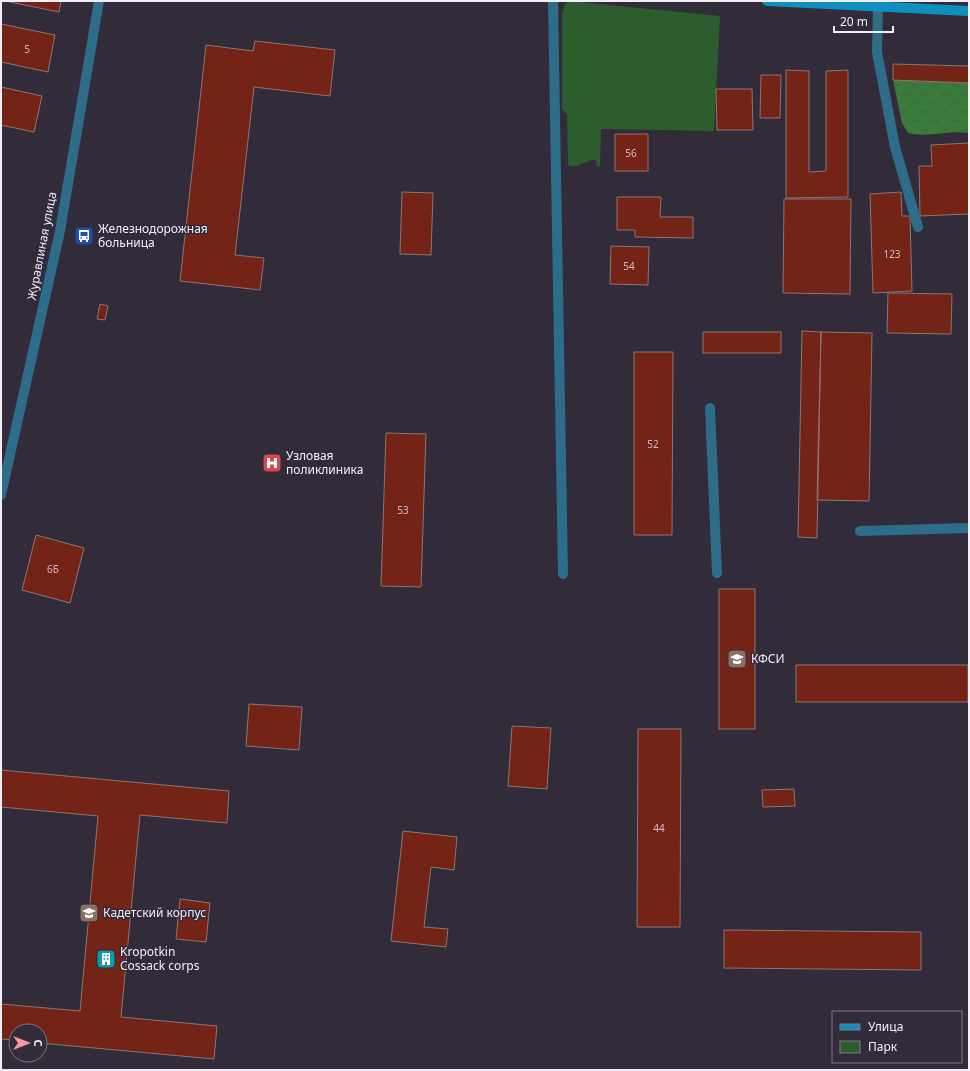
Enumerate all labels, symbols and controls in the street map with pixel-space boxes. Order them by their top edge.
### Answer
scale bar [834,8,893,34]
text: 20 m [840,13,868,30]
house number: 5 [24,42,30,56]
house number: 56 [625,146,637,160]
street label: Журавлиная улица [23,190,60,302]
place label: Железнодорожная больница [98,220,208,251]
bus stop icon: Железнодорожная больница [73,225,95,247]
house number: 123 [883,247,901,261]
house number: 54 [623,259,635,273]
house number: 52 [647,437,659,451]
place label: Узловая поликлиника [286,447,363,478]
hospital icon: Узловая поликлиника [261,452,283,474]
house number: 53 [397,503,409,517]
house number: 6Б [47,562,59,576]
school or university icon: КФСИ [726,648,748,670]
place label: КФСИ [751,650,785,667]
house number: 44 [653,821,665,835]
school or university icon: Кадетский корпус [78,902,100,924]
place label: Кадетский корпус [103,904,206,921]
place label: Kropotkin Cossack corps [120,943,200,974]
building icon: Kropotkin Cossack corps [95,948,117,970]
legend [832,1011,962,1063]
text: Улица [868,1018,903,1035]
north arrow [8,1023,48,1063]
text: Парк [868,1038,898,1055]
text: С [31,1039,46,1047]

